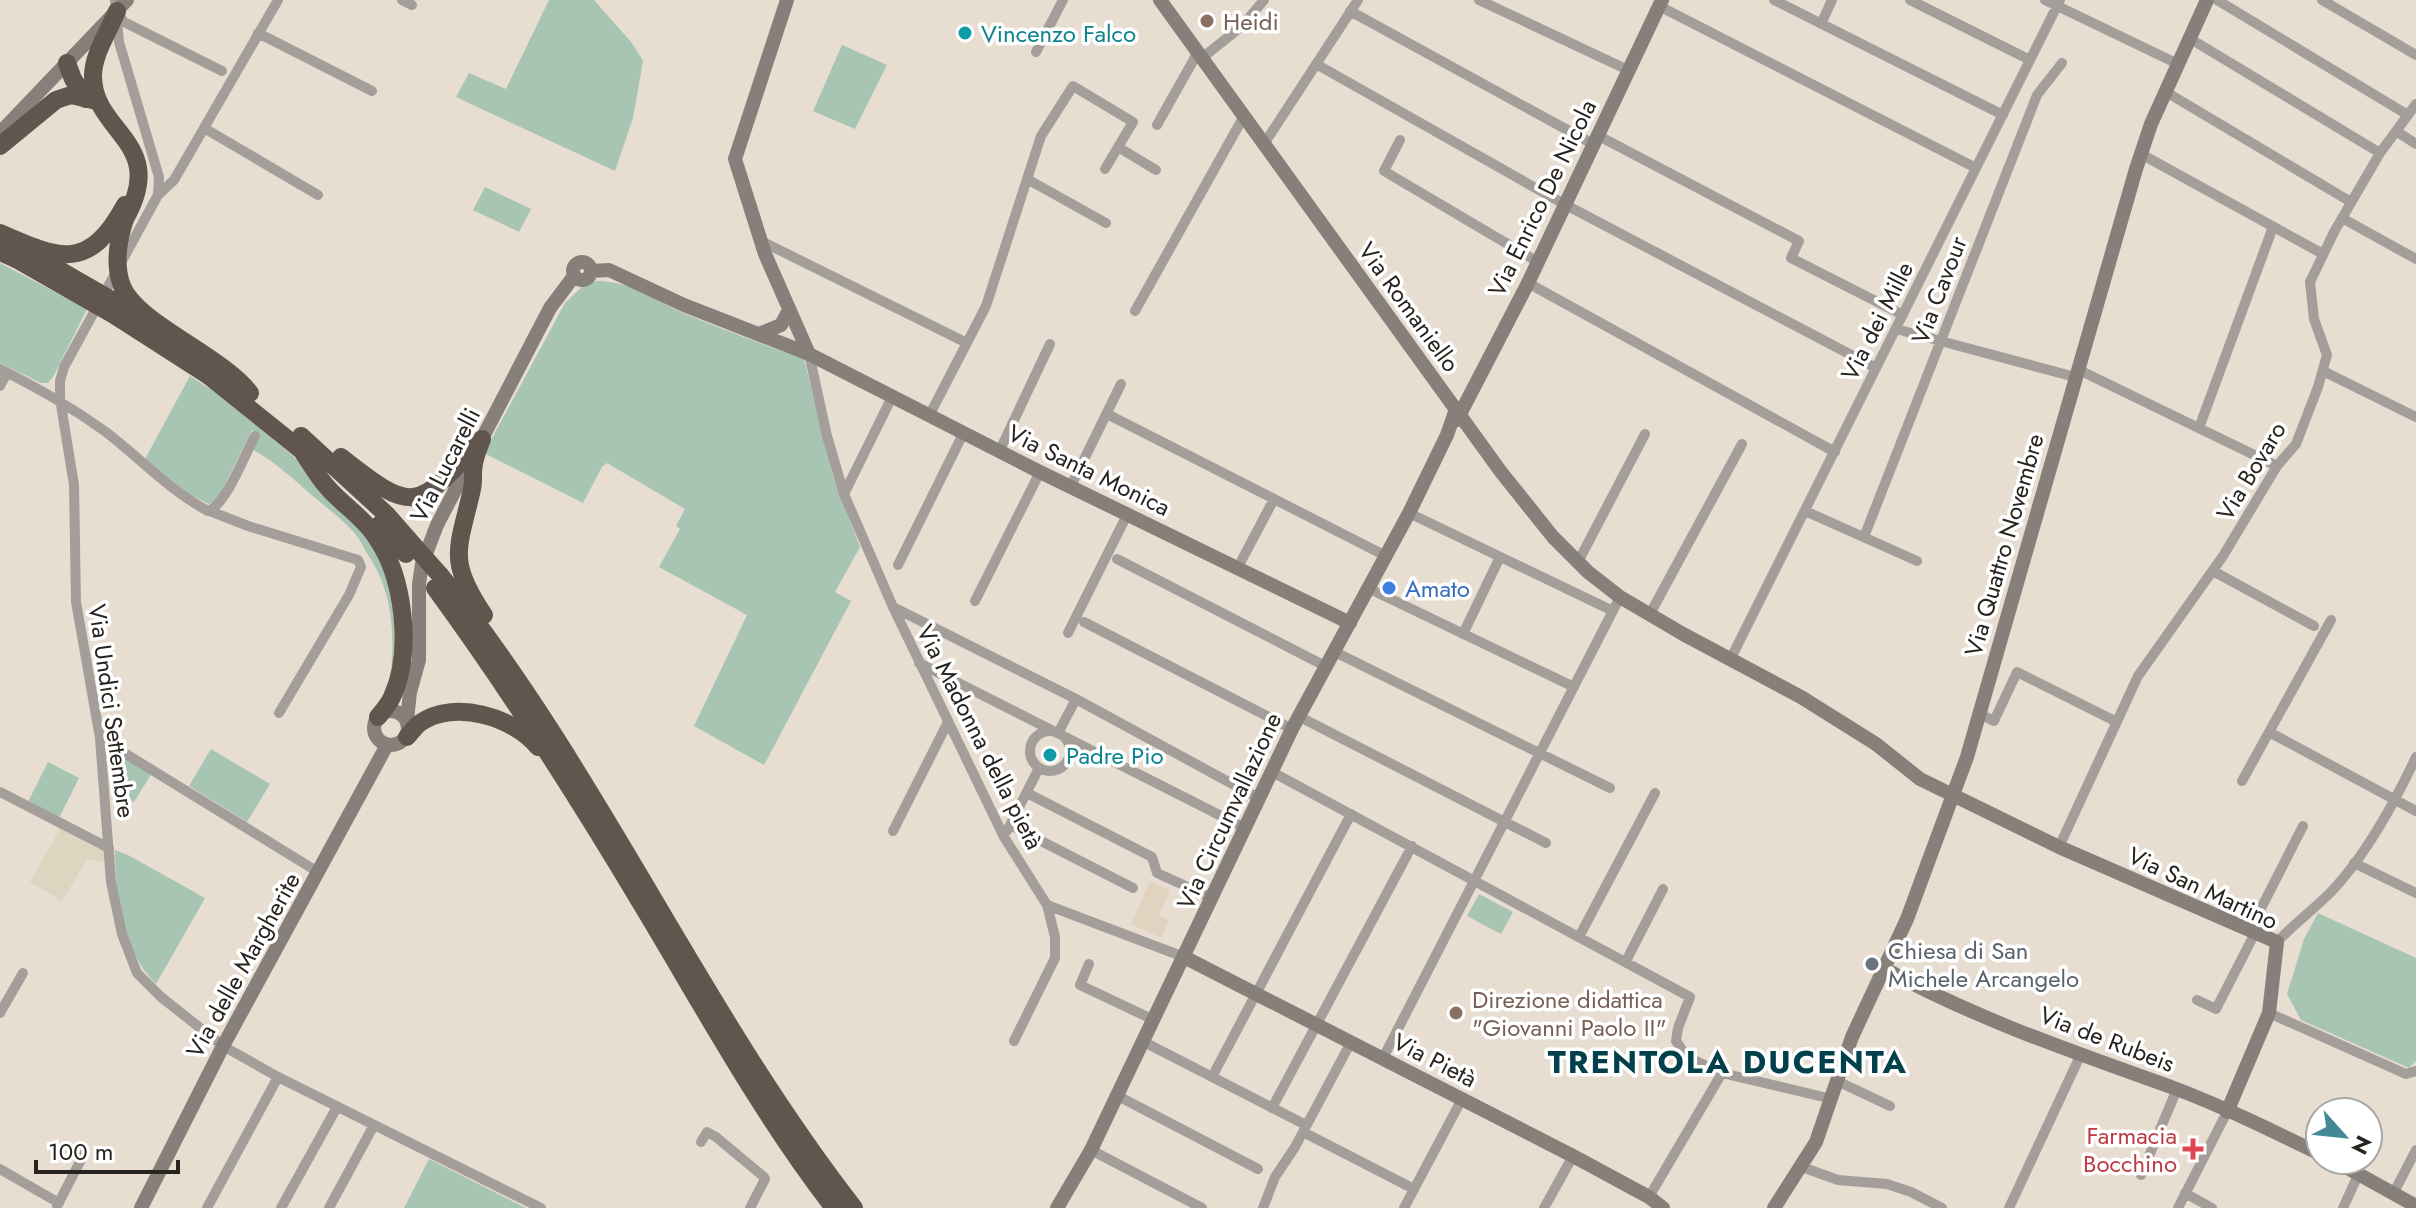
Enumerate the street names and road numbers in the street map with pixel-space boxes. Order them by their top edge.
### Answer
street label: Via Enrico De Nicola [1479,94,1605,302]
street label: Via Cavour [1902,230,1976,349]
street label: Via Romaniello [1350,235,1468,379]
street label: Via dei Mille [1832,255,1922,387]
street label: Via Lucarelli [401,402,489,528]
street label: Via Santa Monica [1002,415,1176,525]
street label: Via Bovaro [2208,415,2294,527]
street label: Via Quattro Novembre [1955,430,2053,660]
street label: Via Undici Settembre [80,602,144,820]
street label: Via Madonna della pietà [908,619,1052,855]
street label: Via Circumvallazione [1168,707,1290,915]
street label: Via San Martino [2122,838,2284,938]
street label: Via delle Margherite [177,866,309,1064]
street label: Via de Rubeis [2034,997,2180,1081]
street label: Via Pietà [1387,1024,1483,1096]

